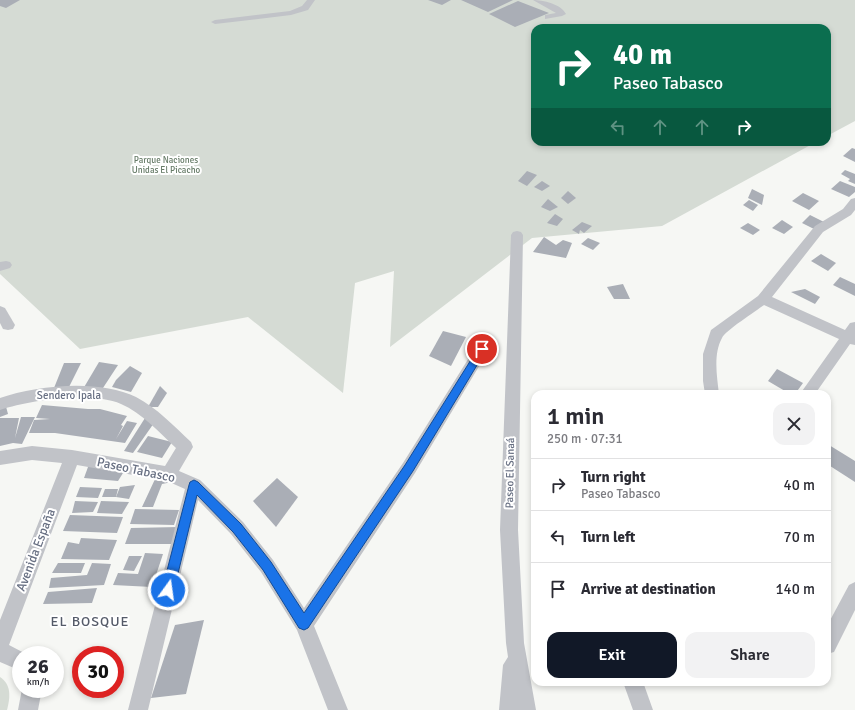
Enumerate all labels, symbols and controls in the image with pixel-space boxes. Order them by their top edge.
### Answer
text: 40 m [613,38,672,72]
icon: right [547,40,599,92]
text: Paseo Tabasco [613,72,723,94]
icon: left [607,116,629,138]
icon: ahead [649,116,671,138]
icon: ahead [691,116,713,138]
icon: right [733,116,755,138]
park label: Parque Naciones Unidas El Picacho [132,155,201,176]
pin [465,332,499,366]
icon: arrive [471,338,493,360]
street label: Sendero Ipala [37,389,102,402]
text: 1 min [547,401,604,431]
button: close [773,403,815,445]
text: 250 m · 07:31 [547,431,623,447]
street label: Paseo El Sanaá [503,437,517,508]
street label: Paseo Tabasco [95,454,177,486]
text: Turn right [581,468,646,486]
icon: right [547,474,569,496]
text: 40 m [784,476,815,494]
text: Paseo Tabasco [581,486,660,502]
street label: Avenida España [13,506,59,594]
icon: left [547,526,569,548]
text: Turn left [581,528,635,546]
text: 70 m [784,528,815,546]
position arrow [147,569,189,611]
icon: arrive [547,578,569,600]
text: Arrive at destination [581,580,716,598]
text: 140 m [775,580,815,598]
district label: EL BOSQUE [51,613,129,630]
button: Exit [547,632,677,678]
button: Share [685,632,815,678]
speed limit sign: 30 [72,646,124,698]
text: 26 [27,654,49,679]
text: km/h [27,676,49,688]

